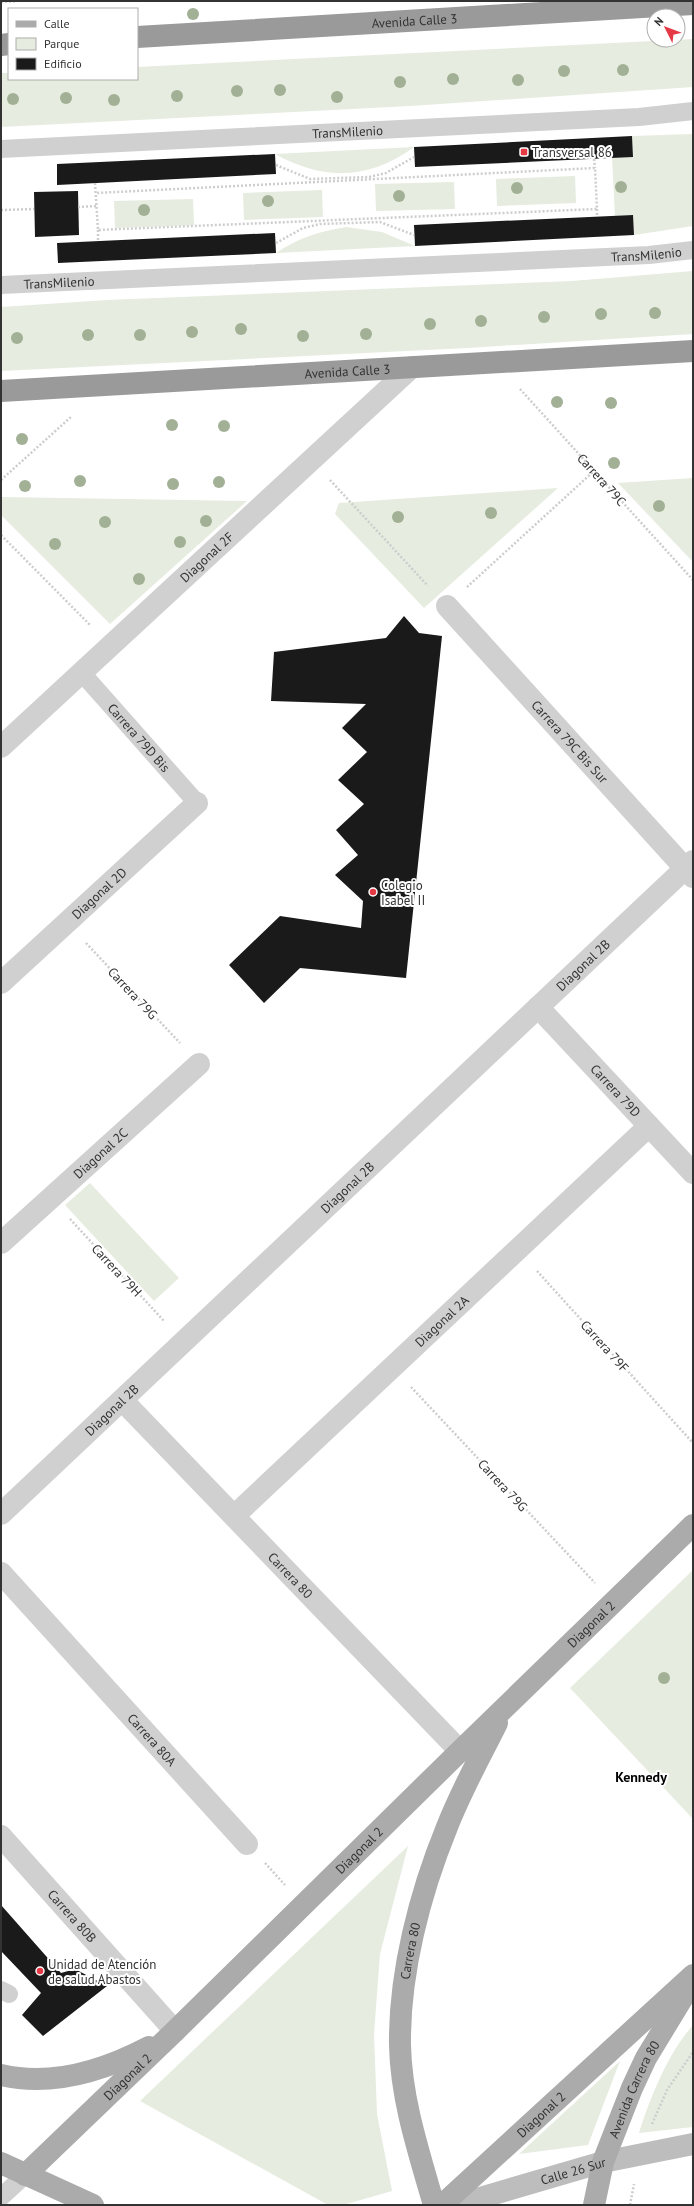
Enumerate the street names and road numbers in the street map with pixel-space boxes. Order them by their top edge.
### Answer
street label: Avenida Calle 3 [371,10,458,32]
street label: TransMilenio [312,122,384,142]
street label: TransMilenio [610,243,683,266]
street label: TransMilenio [23,273,95,293]
street label: Avenida Calle 3 [304,361,391,382]
street label: Carrera 79C [573,450,630,510]
street label: Diagonal 2F [177,528,238,586]
street label: Carrera 79C Bis Sur [528,697,612,787]
street label: Carrera 79D Bis [104,700,174,776]
street label: Diagonal 2D [68,864,130,923]
street label: Diagonal 2B [553,936,614,995]
street label: Carrera 79G [104,964,161,1023]
street label: Carrera 79D [587,1061,644,1121]
street label: Diagonal 2C [70,1124,132,1183]
street label: Diagonal 2B [317,1158,378,1217]
street label: Carrera 79H [88,1240,145,1300]
street label: Diagonal 2A [411,1291,473,1351]
street label: Carrera 79F [577,1317,633,1376]
street label: Diagonal 2B [81,1381,142,1440]
street label: Carrera 79G [474,1456,531,1515]
street label: Carrera 80 [264,1549,316,1602]
street label: Diagonal 2 [564,1597,619,1651]
street label: Carrera 80A [124,1710,180,1770]
street label: Diagonal 2 [332,1823,387,1878]
street label: Carrera 80B [44,1886,100,1946]
street label: Carrera 80 [397,1921,424,1980]
street label: Avenida Carrera 80 [605,2038,664,2141]
street label: Diagonal 2 [100,2050,155,2104]
street label: Diagonal 2 [513,2088,569,2141]
street label: Calle 26 Sur [539,2154,608,2189]

